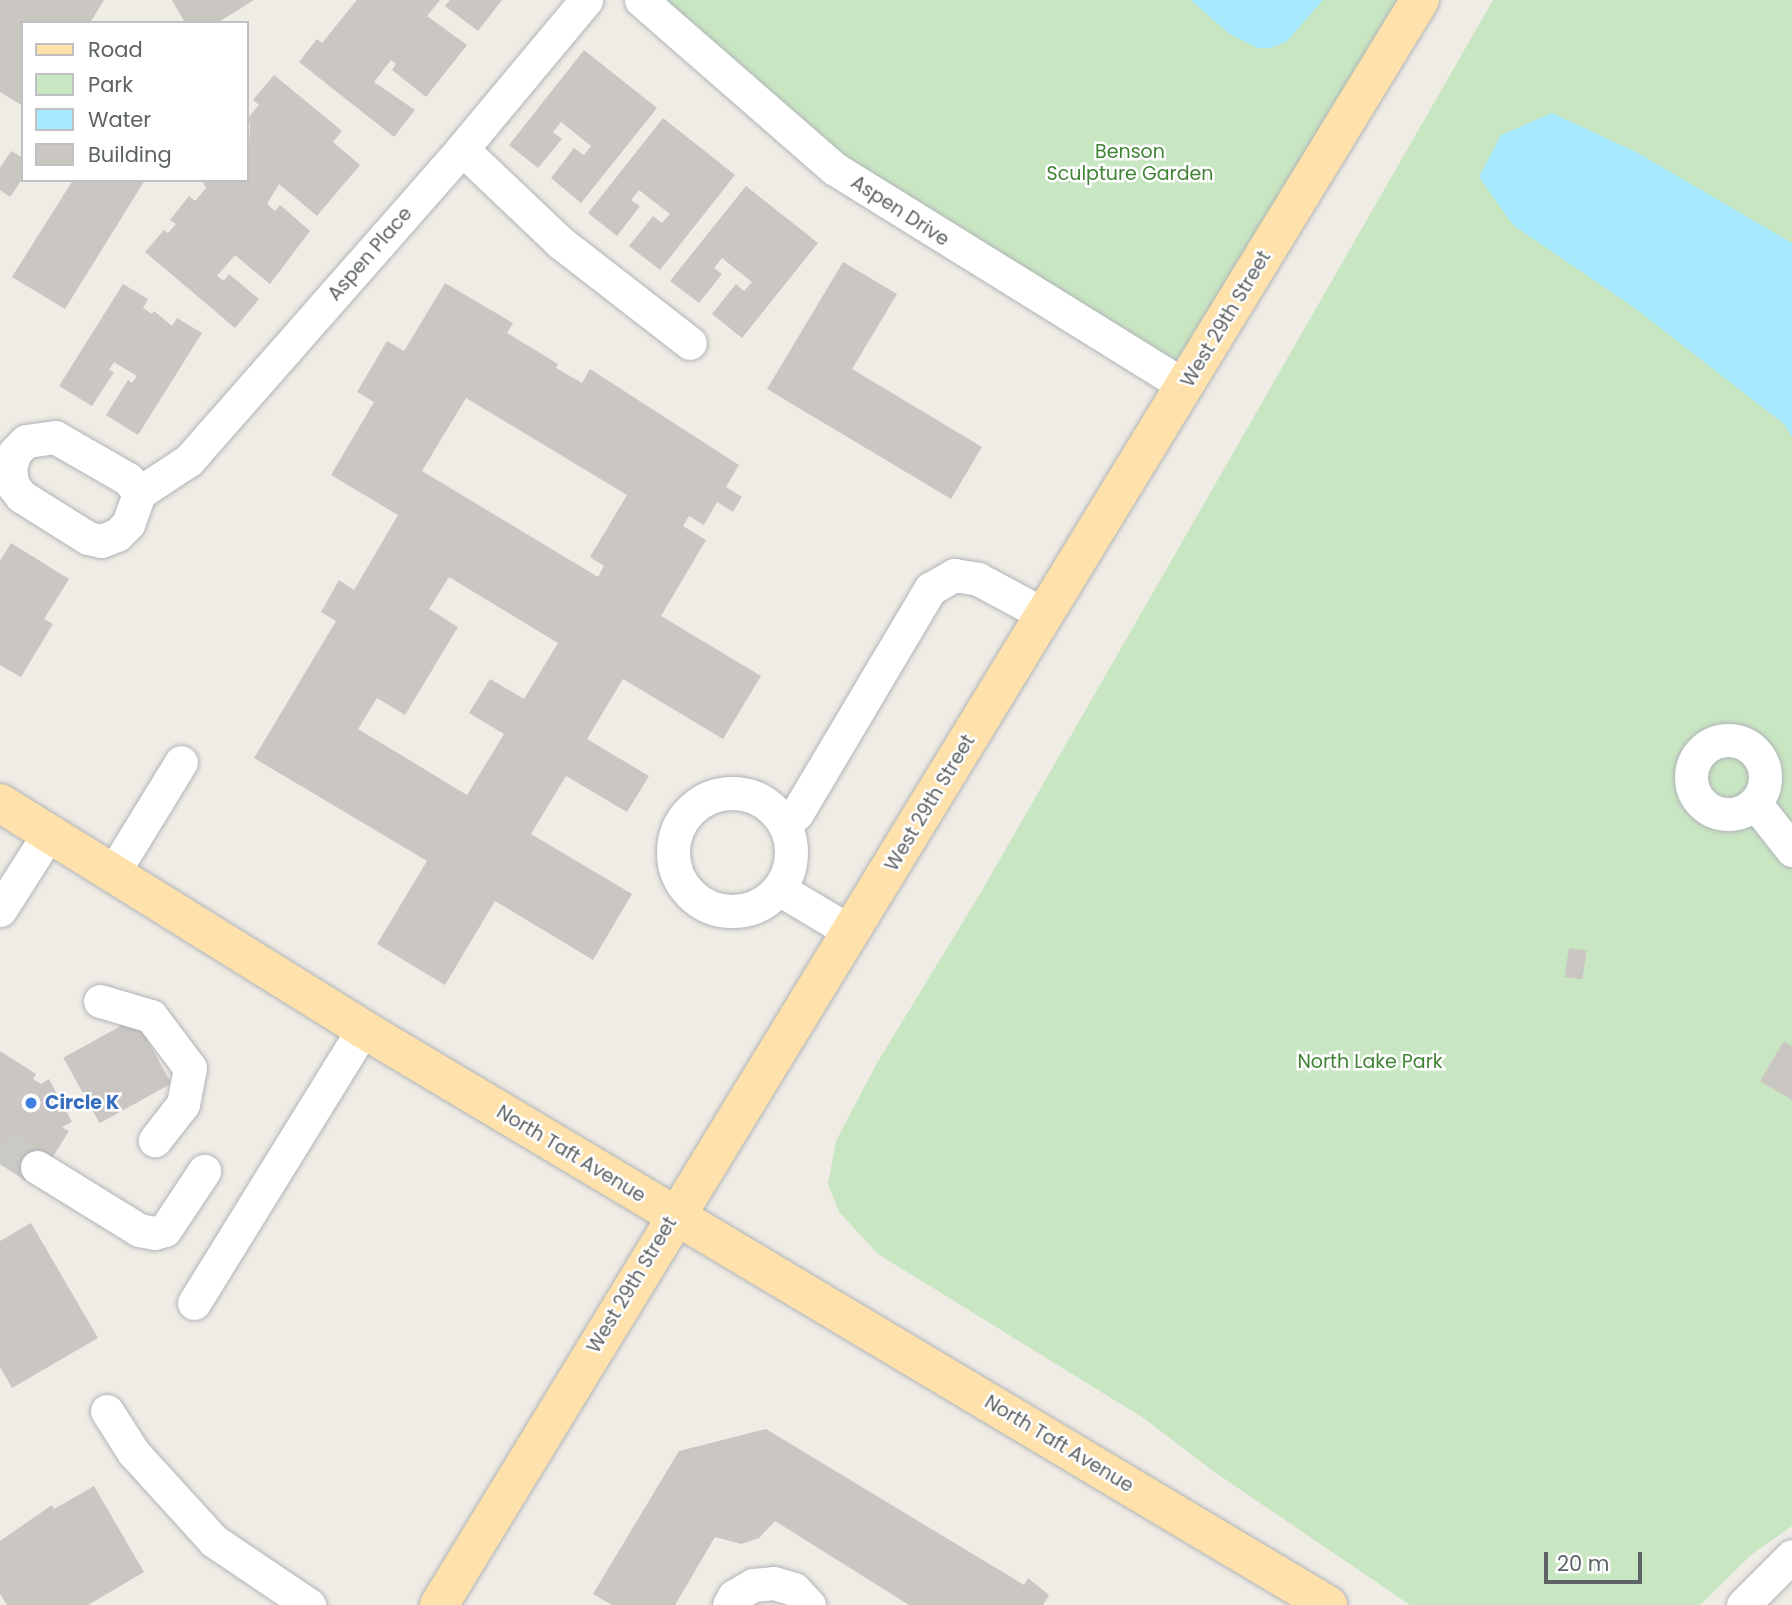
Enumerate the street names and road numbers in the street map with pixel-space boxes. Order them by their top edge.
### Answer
street label: Aspen Drive [847,171,953,251]
street label: Aspen Place [323,203,417,305]
street label: West 29th Street [1176,247,1276,391]
street label: West 29th Street [880,731,980,875]
street label: North Taft Avenue [493,1101,649,1207]
street label: West 29th Street [582,1213,682,1357]
street label: North Taft Avenue [981,1391,1137,1497]

